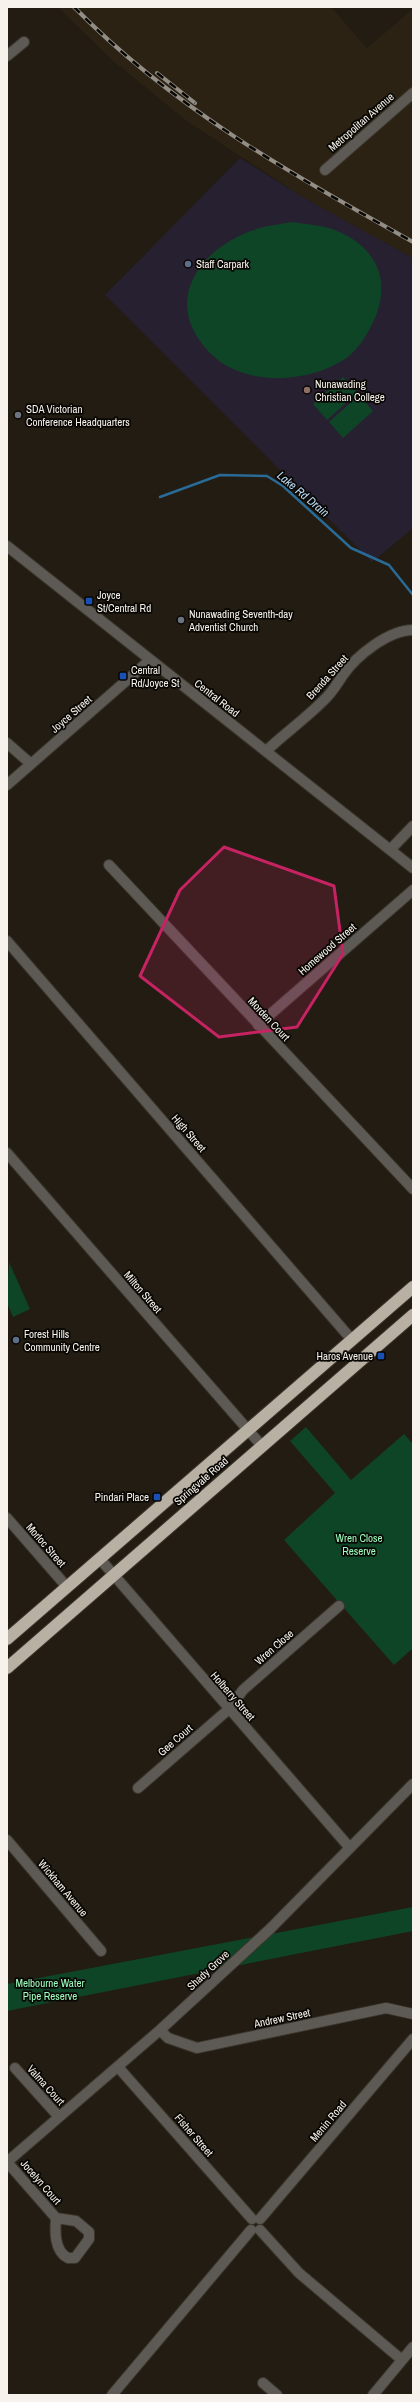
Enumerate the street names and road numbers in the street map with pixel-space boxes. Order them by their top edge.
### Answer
street label: Metropolitan Avenue [325,90,397,154]
street label: Brenda Street [303,651,351,702]
street label: Central Road [192,676,242,720]
street label: Joyce Street [47,692,95,736]
street label: Homewood Street [295,920,359,978]
street label: Morden Court [245,994,293,1044]
street label: High Street [169,1111,210,1155]
street label: Milton Street [121,1268,165,1316]
street label: Springvale Road [171,1454,231,1508]
street label: Morloc Street [23,1520,69,1570]
street label: Wren Close [252,1626,296,1668]
street label: Holberry Street [208,1669,259,1724]
street label: Gee Court [155,1721,196,1759]
street label: Wickham Avenue [35,1857,91,1919]
street label: Shady Grove [184,1947,232,1993]
street label: Andrew Street [252,2005,312,2031]
street label: Valma Court [24,2062,68,2108]
street label: Menin Road [307,2098,349,2144]
street label: Fisher Street [172,2111,217,2160]
street label: Jocelyn Court [18,2157,65,2208]

